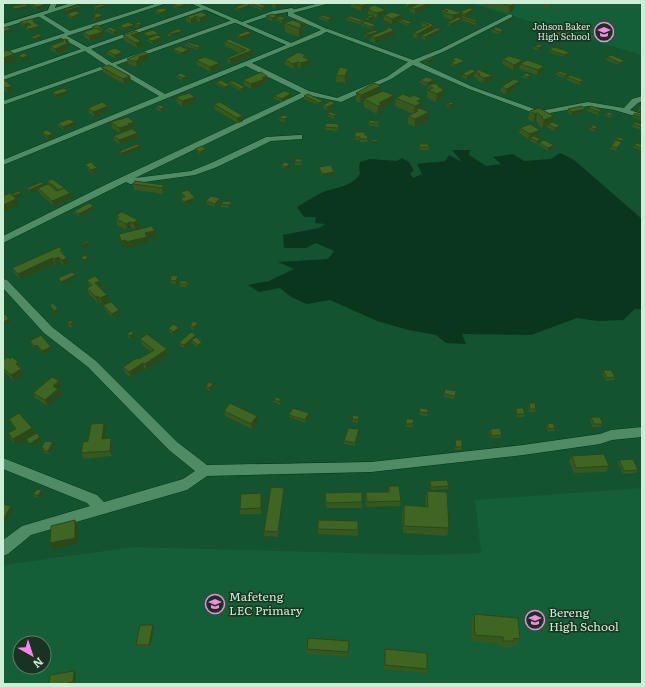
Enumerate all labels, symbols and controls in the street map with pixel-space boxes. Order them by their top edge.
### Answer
place label: Johson Baker High School [532,19,591,43]
school or university icon: Johson Baker High School [593,21,615,43]
place label: Mafeteng LEC Primary [229,587,303,619]
school or university icon: Mafeteng LEC Primary [204,593,226,615]
place label: Bereng High School [549,603,619,635]
school or university icon: Bereng High School [524,609,546,631]
north arrow [12,635,52,675]
text: N [30,654,48,673]

